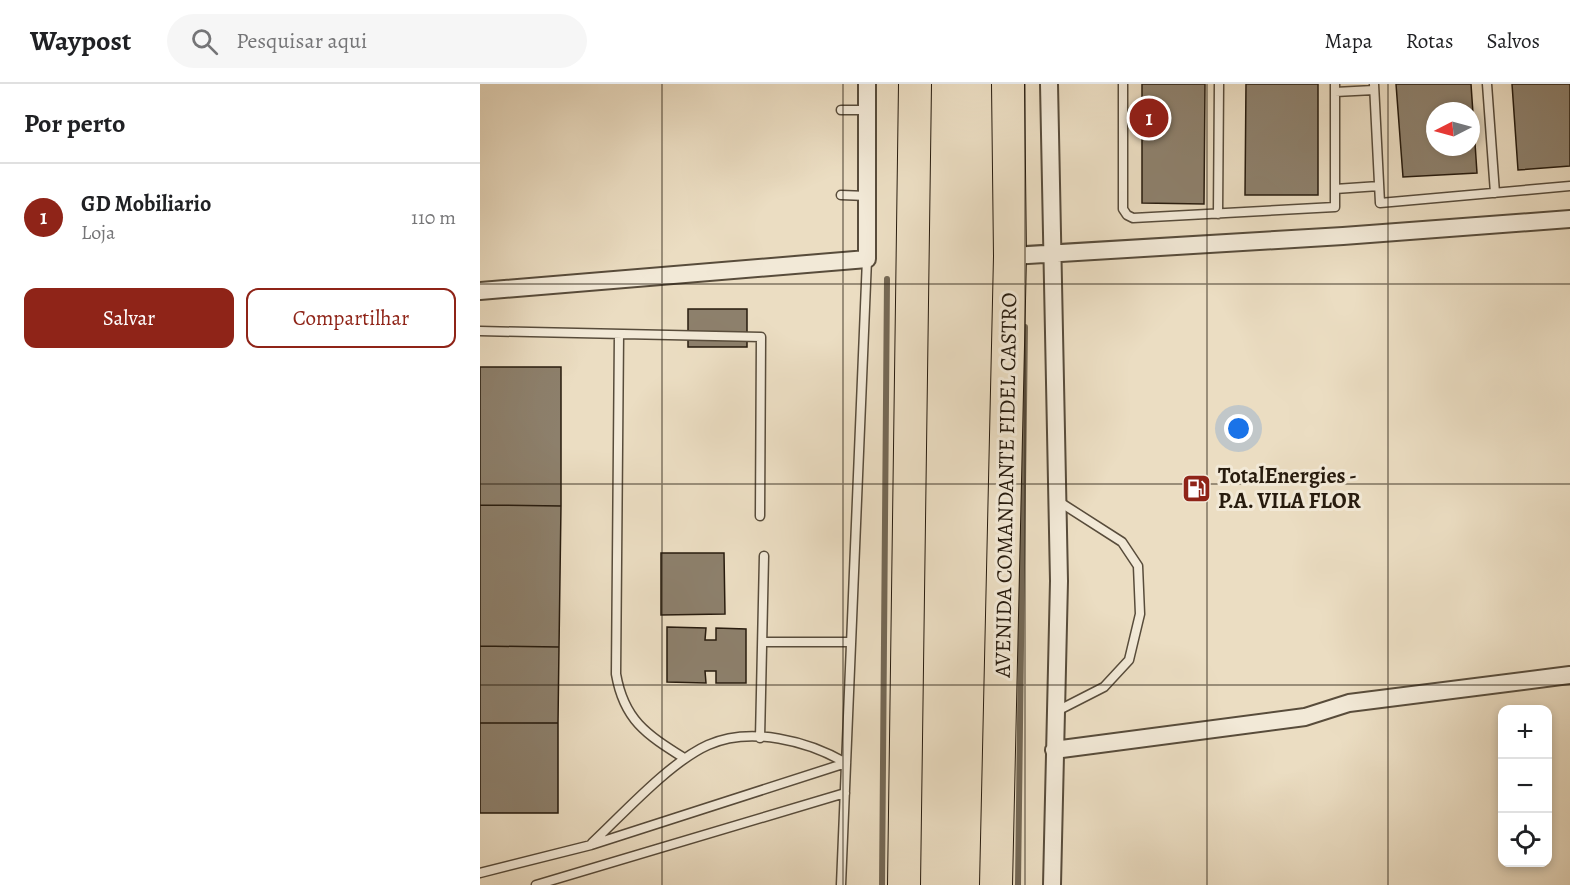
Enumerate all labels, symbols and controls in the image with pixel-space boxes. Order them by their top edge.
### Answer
search box [167,14,587,68]
text: Waypost [30,22,131,60]
icon: search [188,25,221,58]
text: Pesquisar aqui [236,26,367,56]
text: Mapa [1324,27,1373,55]
text: Rotas [1406,27,1453,55]
text: Salvos [1486,27,1540,55]
pin: 1 [1130,96,1168,141]
north arrow [1426,102,1480,156]
text: Por perto [24,106,125,141]
text: GD Mobiliario [81,189,211,219]
text: 1 [40,204,47,231]
text: 110 m [411,204,456,231]
text: Loja [81,219,115,246]
button: Salvar [24,288,234,348]
button: Compartilhar [246,288,456,348]
street label: AVENIDA COMANDANTE FIDEL CASTRO [988,292,1024,679]
your location [1224,414,1253,443]
place label: TotalEnergies - P.A. VILA FLOR [1218,461,1362,516]
fuel station icon: TotalEnergies - P.A. VILA FLOR [1181,472,1213,504]
map controls [1498,705,1552,867]
button: + [1498,705,1552,759]
button: − [1498,759,1552,813]
button: locate [1498,813,1552,867]

